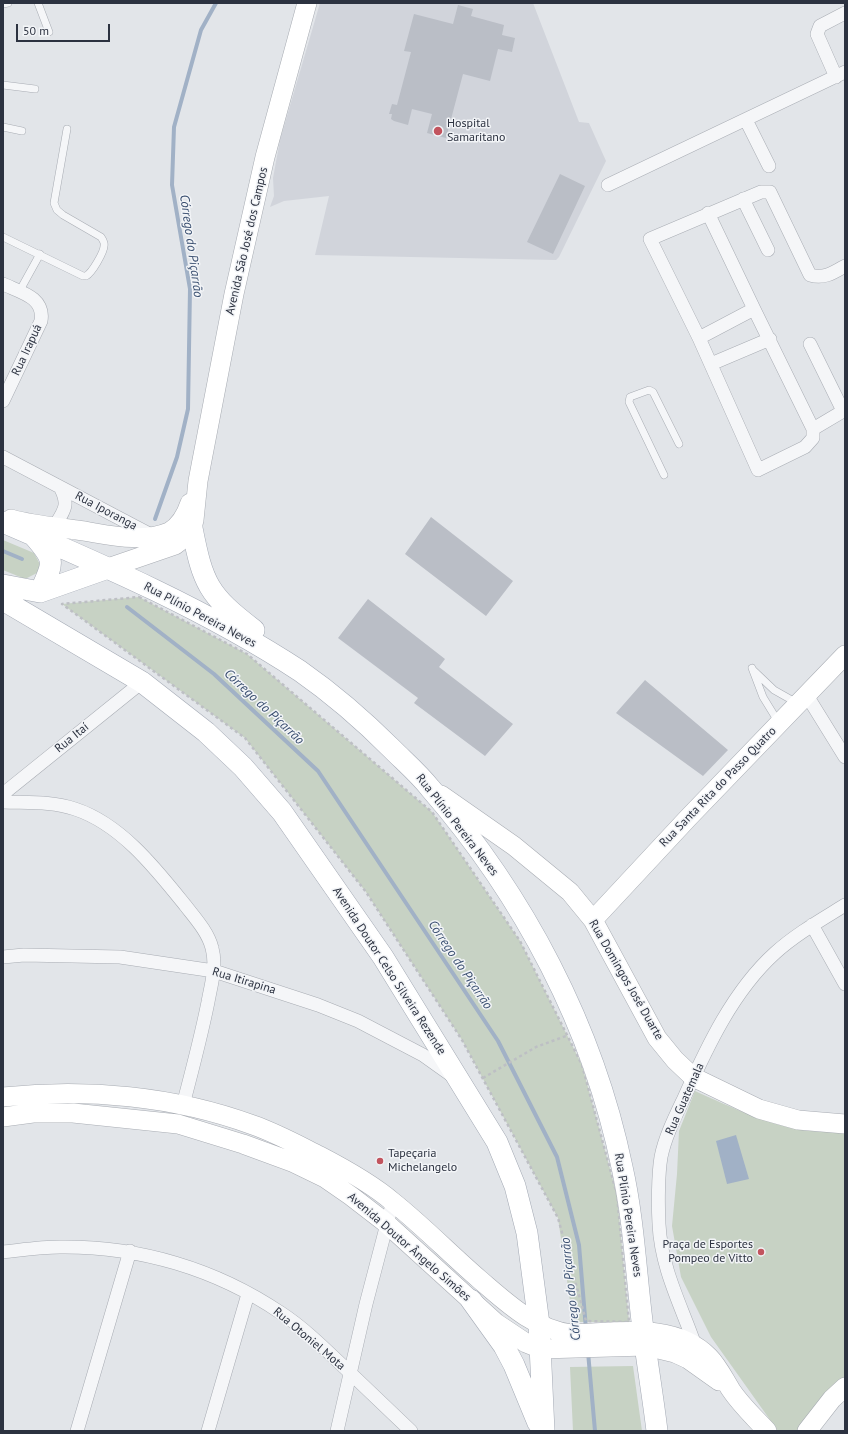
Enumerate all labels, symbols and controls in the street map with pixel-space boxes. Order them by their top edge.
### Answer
scale bar [18,16,112,42]
text: 50 m [23,23,49,38]
place label: Hospital Samaritano [447,117,505,145]
marker: Hospital Samaritano [432,125,444,137]
street label: Avenida São José dos Campos [223,166,271,316]
water label: Córrego do Piçarrão [176,194,206,298]
street label: Rua Irapuá [9,322,45,378]
street label: Rua Iporanga [73,489,139,533]
street label: Rua Plínio Pereira Neves [141,579,259,651]
water label: Córrego do Piçarrão [221,666,307,748]
street label: Rua Itaí [52,720,92,756]
street label: Rua Santa Rita do Passo Quatro [657,724,779,850]
street label: Rua Plínio Pereira Neves [413,771,501,879]
street label: Avenida Doutor Celso Silveira Rezende [329,884,449,1058]
street label: Rua Domingos José Duarte [586,917,666,1043]
water label: Córrego do Piçarrão [425,918,495,1012]
street label: Rua Itirapina [210,965,278,997]
street label: Rua Guatemala [663,1061,707,1137]
place label: Tapeçaria Michelangelo [388,1147,457,1175]
street label: Rua Plínio Pereira Neves [611,1152,645,1278]
marker: Tapeçaria Michelangelo [375,1156,385,1166]
street label: Avenida Doutor Ângelo Simões [345,1190,473,1304]
water label: Córrego do Piçarrão [558,1237,584,1341]
place label: Praça de Esportes Pompeo de Vitto [662,1238,753,1266]
marker: Praça de Esportes Pompeo de Vitto [756,1247,766,1257]
street label: Rua Otoniel Mota [270,1305,348,1373]

